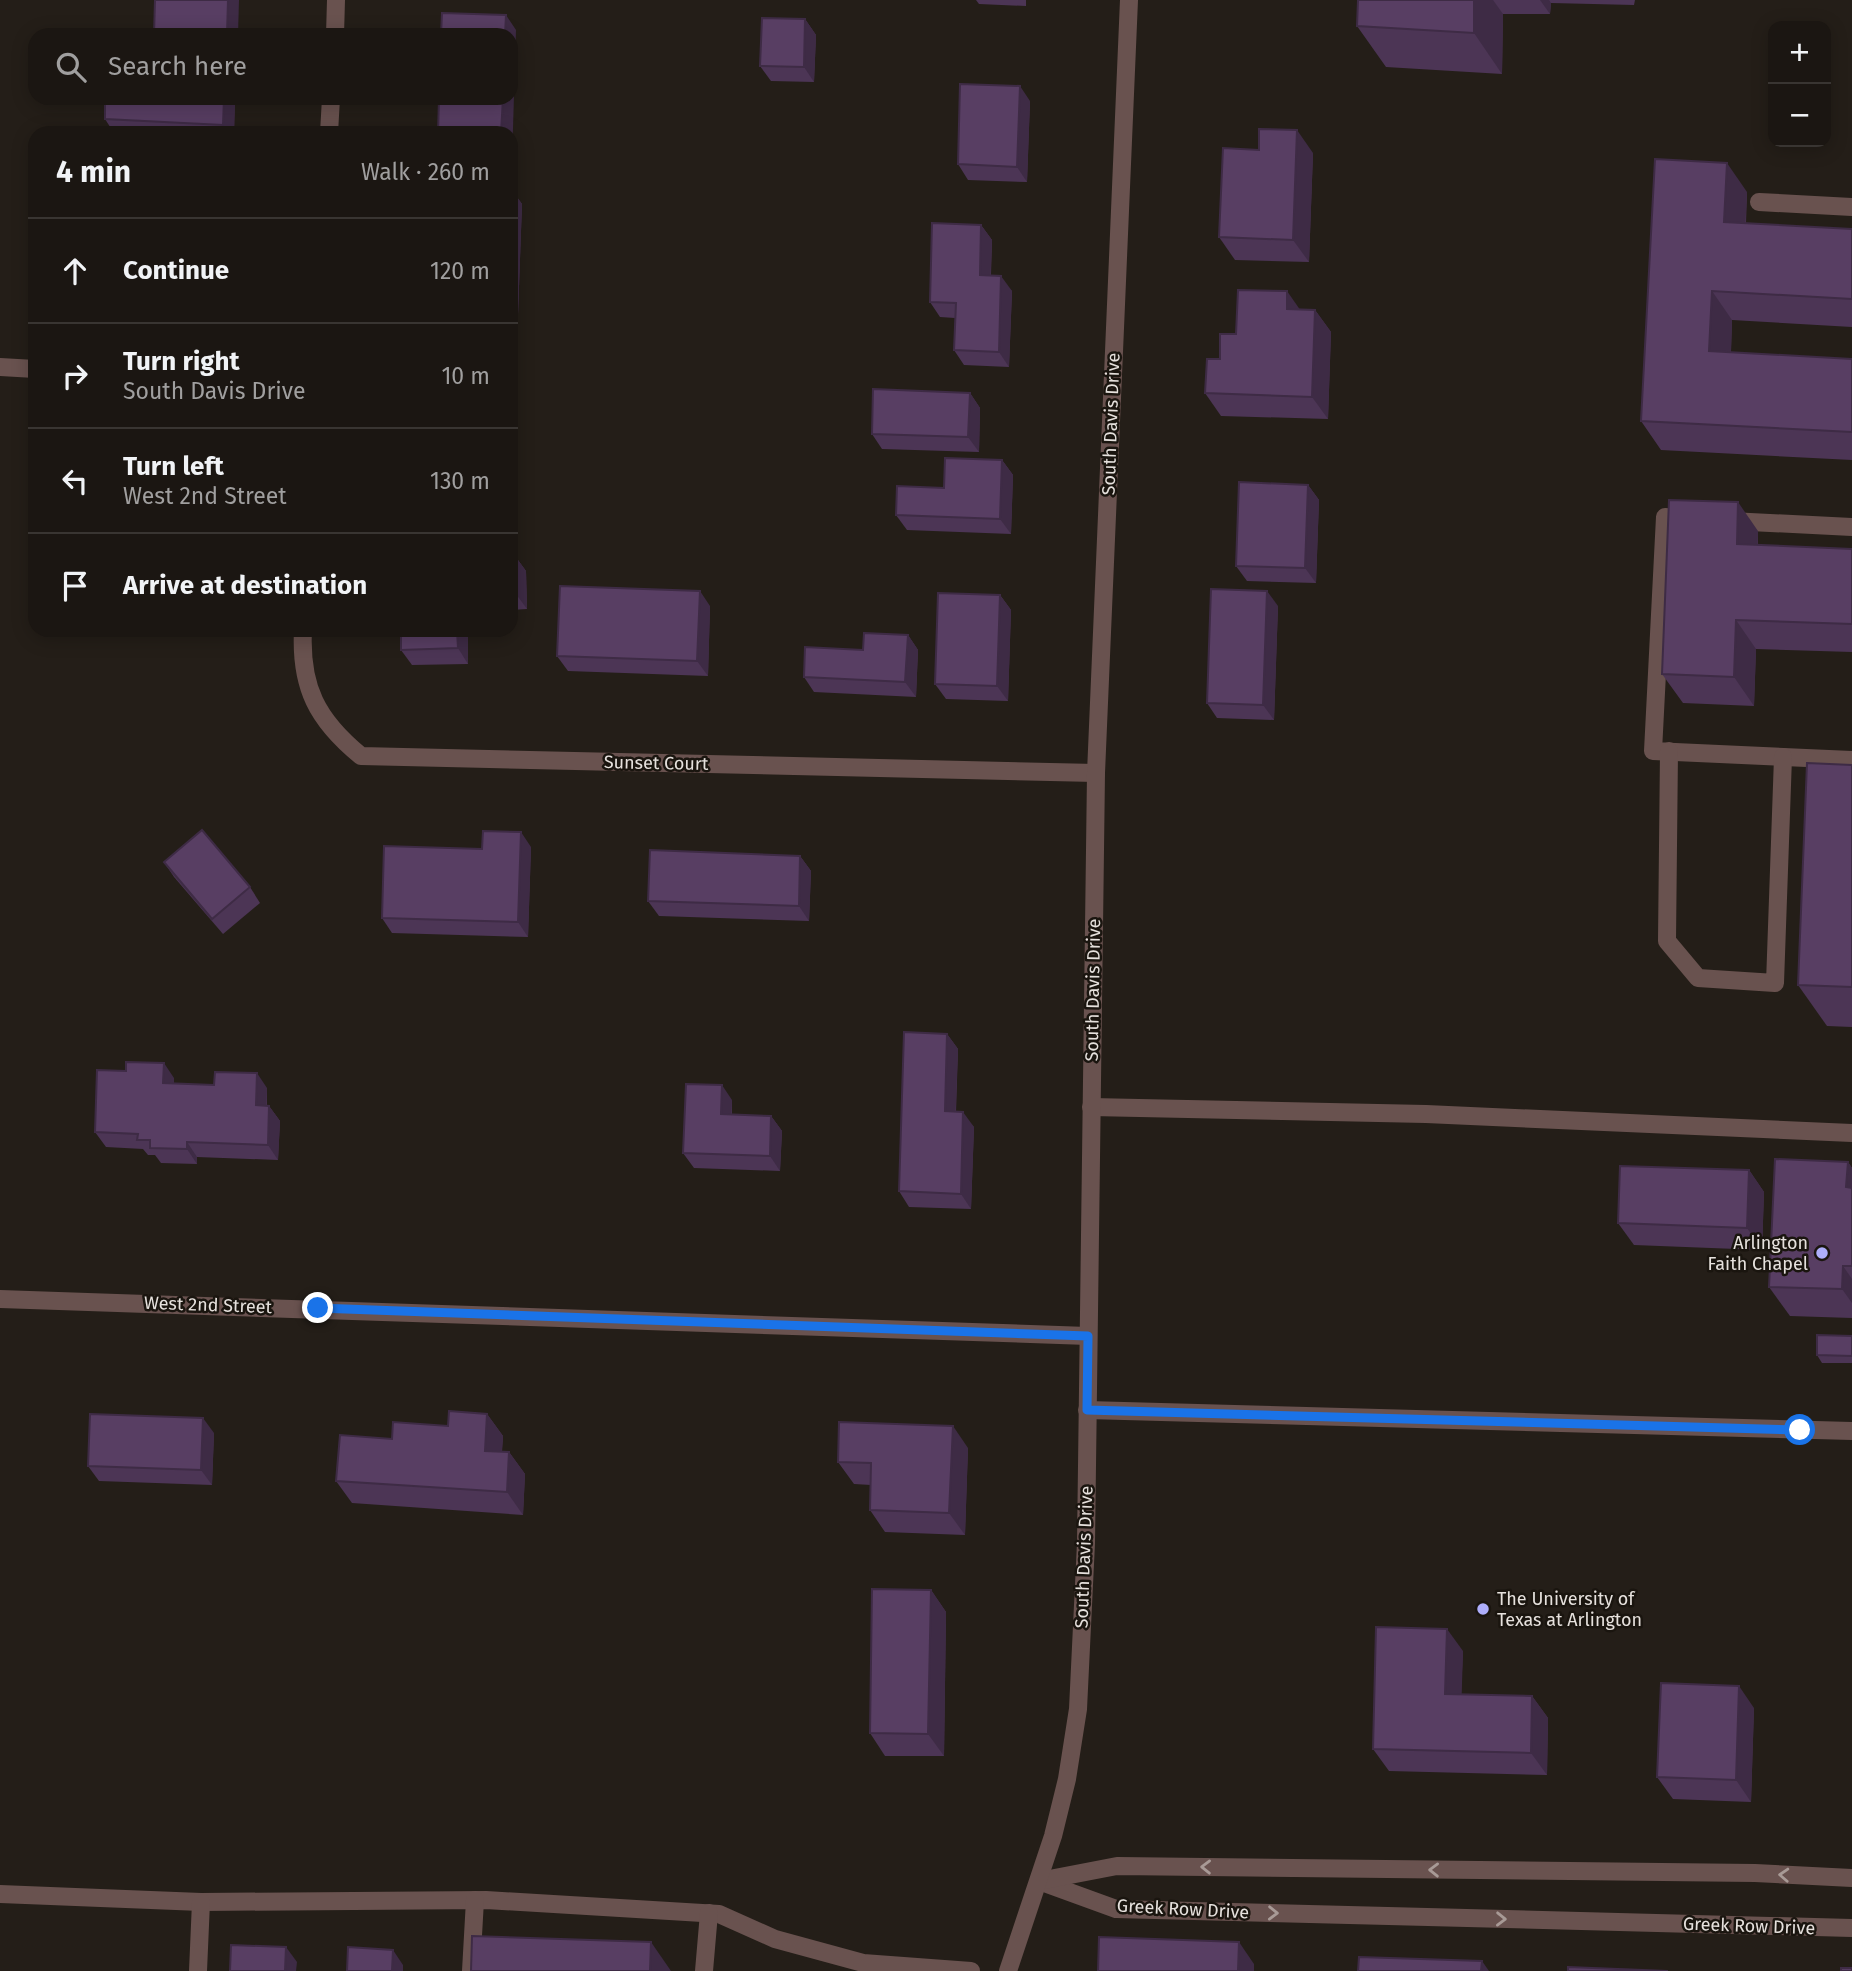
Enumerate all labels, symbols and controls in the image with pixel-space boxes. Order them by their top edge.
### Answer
map controls [1768,21,1831,147]
button: + [1768,21,1831,84]
search box [28,28,518,105]
icon: search [52,48,90,86]
text: Search here [108,51,247,82]
button: − [1768,84,1831,147]
text: 4 min [56,154,131,190]
text: Walk · 260 m [361,158,490,186]
icon: ahead [56,252,94,290]
text: Continue [123,255,229,286]
text: 120 m [430,257,490,285]
text: Turn right [123,346,240,377]
street label: South Davis Drive [1098,352,1124,496]
icon: right [56,357,94,395]
text: 10 m [441,362,490,390]
text: South Davis Drive [123,377,306,405]
text: Turn left [123,451,224,482]
icon: left [56,462,94,500]
text: 130 m [430,467,490,495]
text: West 2nd Street [123,482,287,510]
icon: arrive [56,567,94,605]
text: Arrive at destination [123,570,367,601]
street label: Sunset Court [604,751,709,775]
street label: South Davis Drive [1081,918,1105,1062]
place label: Arlington Faith Chapel [1708,1232,1808,1275]
marker: Arlington Faith Chapel [1814,1245,1830,1261]
street label: West 2nd Street [144,1292,273,1318]
route end [302,1292,333,1323]
route start [1784,1414,1815,1445]
street label: South Davis Drive [1071,1485,1097,1629]
place label: The University of Texas at Arlington [1497,1588,1642,1631]
marker: The University of Texas at Arlington [1475,1601,1491,1617]
one-way arrow [1201,1859,1211,1875]
one-way arrow [1428,1862,1439,1877]
one-way arrow [1778,1867,1789,1882]
street label: Greek Row Drive [1116,1895,1250,1923]
one-way arrow [1268,1906,1279,1921]
one-way arrow [1496,1911,1507,1927]
street label: Greek Row Drive [1682,1913,1816,1939]

